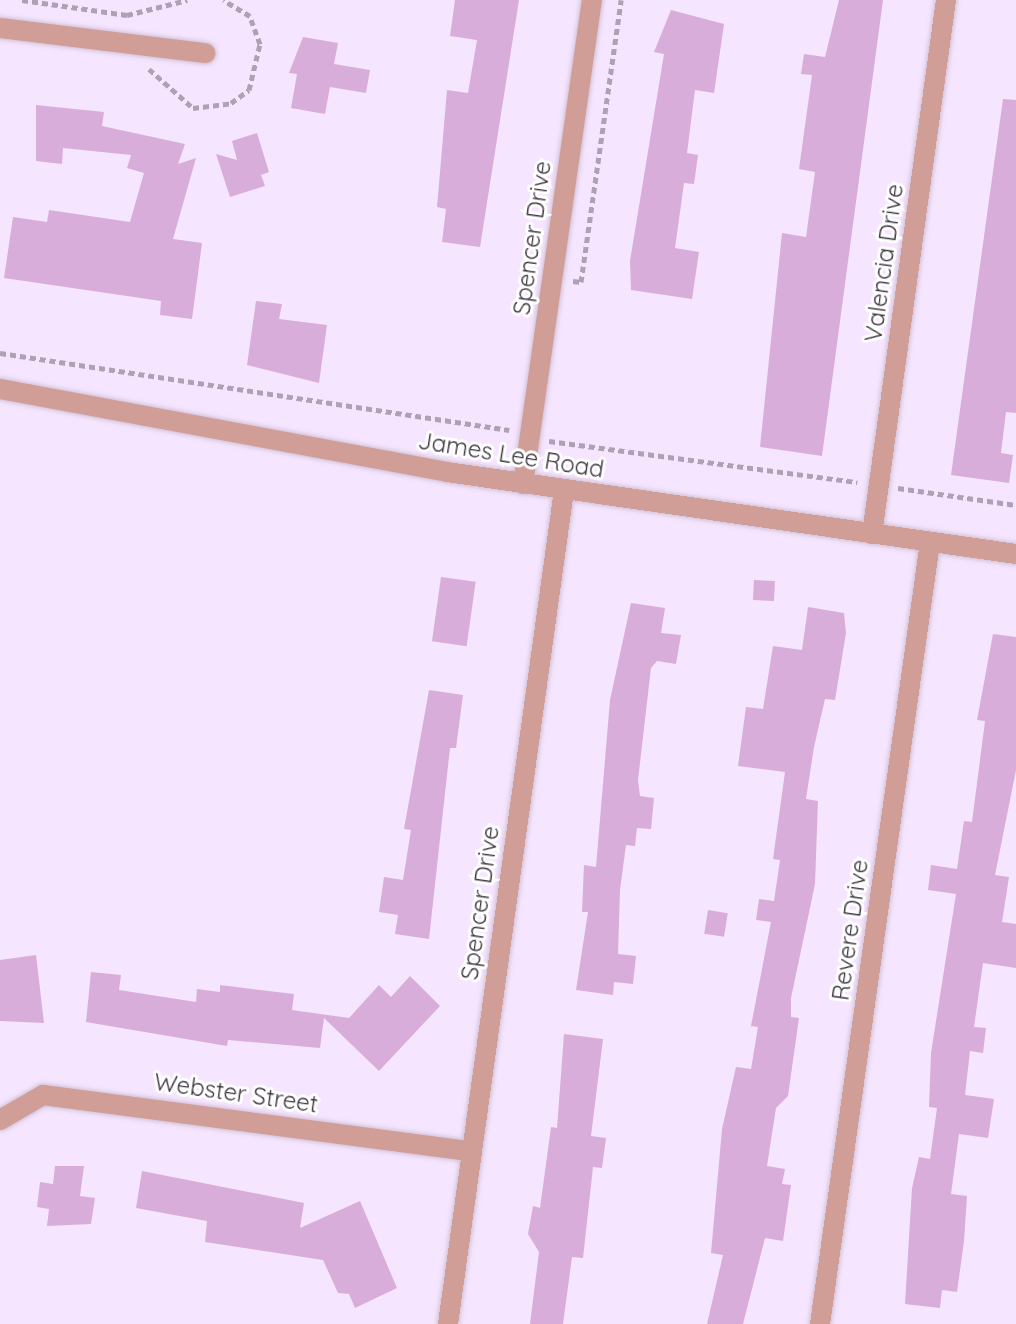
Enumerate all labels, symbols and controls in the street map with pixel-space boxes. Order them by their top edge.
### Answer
street label: Spencer Drive [507,159,557,317]
street label: Valencia Drive [859,182,909,344]
street label: James Lee Road [416,426,606,484]
street label: Spencer Drive [455,824,505,982]
street label: Revere Drive [826,858,874,1002]
street label: Webster Street [152,1067,320,1119]

